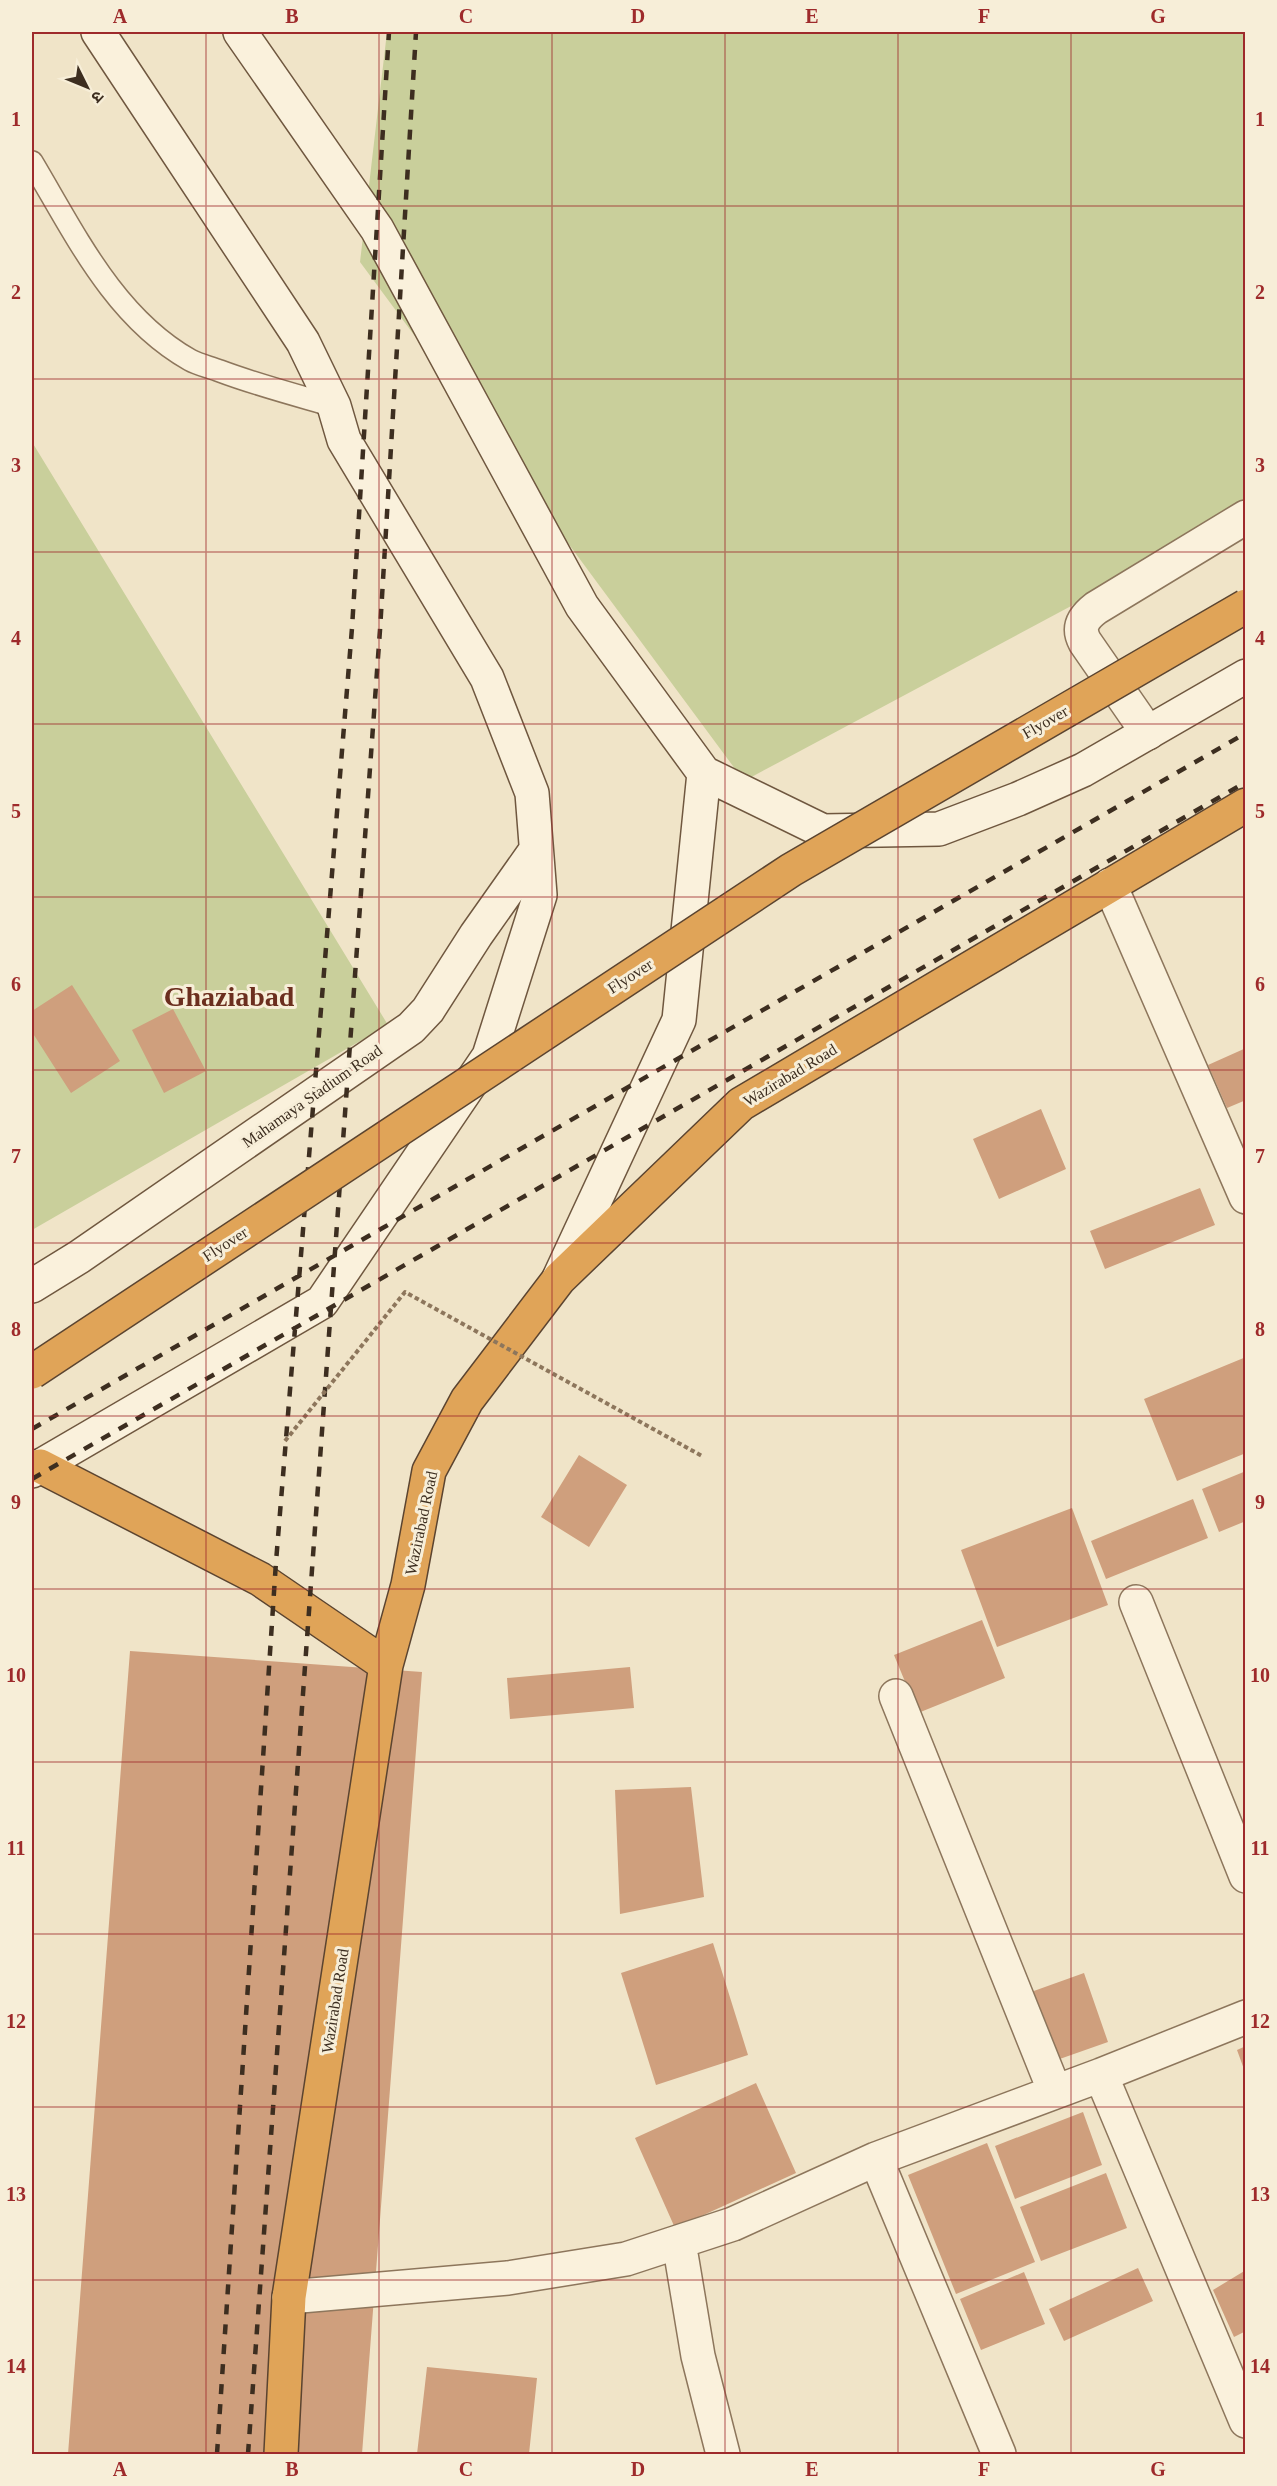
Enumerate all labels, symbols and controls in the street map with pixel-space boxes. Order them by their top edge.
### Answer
text: A [113,5,128,27]
text: B [285,5,299,27]
text: C [459,5,473,27]
text: D [631,5,645,27]
text: E [805,5,819,27]
text: F [978,5,990,27]
text: G [1150,5,1166,27]
north arrow [57,57,117,117]
text: उ [88,88,107,107]
text: 1 [11,108,21,130]
text: 1 [1255,108,1265,130]
text: 2 [11,281,21,303]
text: 2 [1255,281,1265,303]
text: 3 [11,454,21,476]
text: 3 [1255,454,1265,476]
text: 4 [11,627,21,649]
text: 4 [1255,627,1265,649]
street label: Flyover [1019,702,1072,743]
text: 5 [11,800,21,822]
text: 5 [1255,800,1265,822]
street label: Flyover [604,955,657,998]
text: 6 [11,973,21,995]
text: 6 [1255,973,1265,995]
district label: Ghaziabad [164,981,295,1012]
street label: Wazirabad Road [740,1040,840,1110]
street label: Mahamaya Stadium Road [239,1041,386,1151]
text: 7 [11,1145,21,1167]
text: 7 [1255,1145,1265,1167]
street label: Flyover [199,1223,252,1266]
text: 8 [11,1318,21,1340]
text: 8 [1255,1318,1265,1340]
street label: Wazirabad Road [402,1469,440,1577]
text: 9 [11,1491,21,1513]
text: 9 [1255,1491,1265,1513]
text: 10 [6,1664,26,1686]
text: 10 [1250,1664,1270,1686]
text: 11 [7,1837,25,1859]
text: 11 [1251,1837,1269,1859]
street label: Wazirabad Road [318,1947,352,2055]
text: 12 [6,2010,26,2032]
text: 12 [1250,2010,1270,2032]
text: 13 [6,2183,26,2205]
text: 13 [1250,2183,1270,2205]
text: 14 [6,2355,26,2377]
text: 14 [1250,2355,1270,2377]
text: A [113,2458,128,2480]
text: B [285,2458,299,2480]
text: C [459,2458,473,2480]
text: D [631,2458,645,2480]
text: E [805,2458,819,2480]
text: F [978,2458,990,2480]
text: G [1150,2458,1166,2480]

